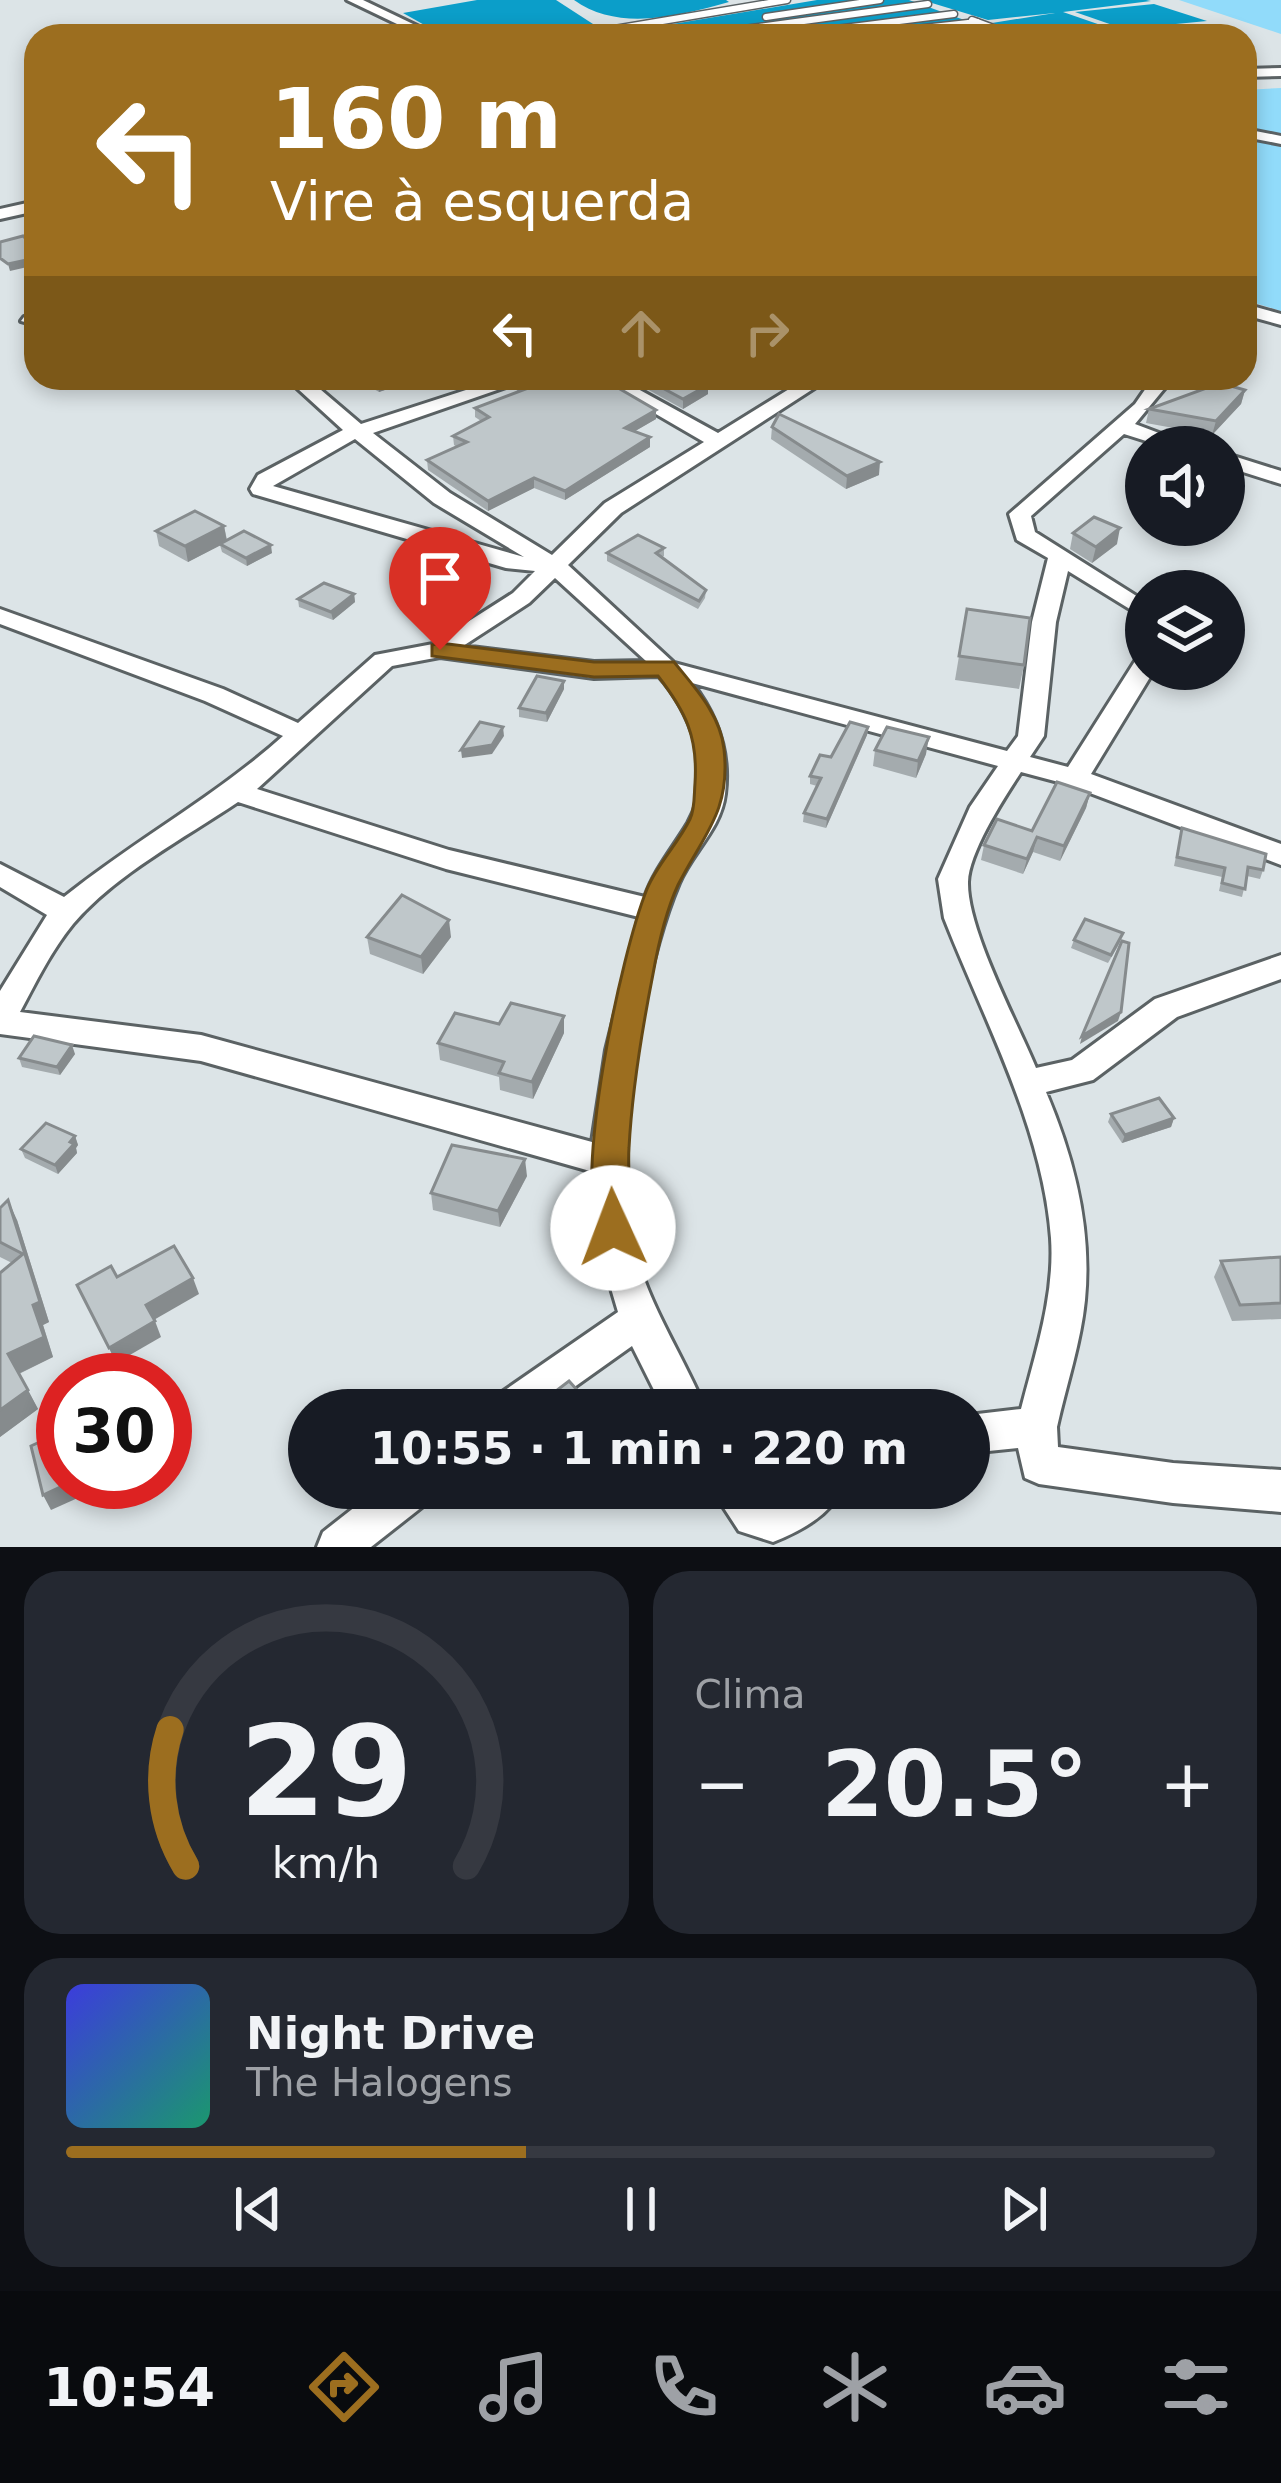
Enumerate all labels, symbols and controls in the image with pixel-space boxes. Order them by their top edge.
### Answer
text: 160 m [270,70,562,168]
icon: left [72,72,228,228]
text: Vire à esquerda [270,170,694,233]
icon: left [482,300,548,366]
icon: ahead [608,300,674,366]
icon: right [734,300,800,366]
map controls [1125,426,1245,690]
button: sound [1125,426,1245,546]
pin [389,527,491,650]
icon: arrive [407,545,473,611]
button: layers [1125,570,1245,690]
position arrow [550,1165,676,1291]
speed limit sign: 30 [36,1353,192,1509]
text: 10:55 · 1 min · 220 m [370,1422,908,1475]
text: Clima [695,1672,805,1717]
text: 29 [239,1699,413,1844]
text: 20.5° [821,1732,1088,1837]
text: − [695,1746,750,1823]
text: + [1160,1746,1215,1823]
text: km/h [272,1837,380,1887]
text: Night Drive [246,2007,535,2060]
text: The Halogens [246,2060,513,2105]
icon: previous [225,2176,291,2242]
icon: pause [608,2176,674,2242]
icon: next [991,2176,1057,2242]
icon: directions [302,2345,386,2429]
icon: music [472,2345,556,2429]
icon: phone [642,2345,726,2429]
icon: climate [813,2345,897,2429]
icon: car [983,2345,1067,2429]
icon: filters [1154,2345,1238,2429]
text: 10:54 [43,2356,215,2419]

